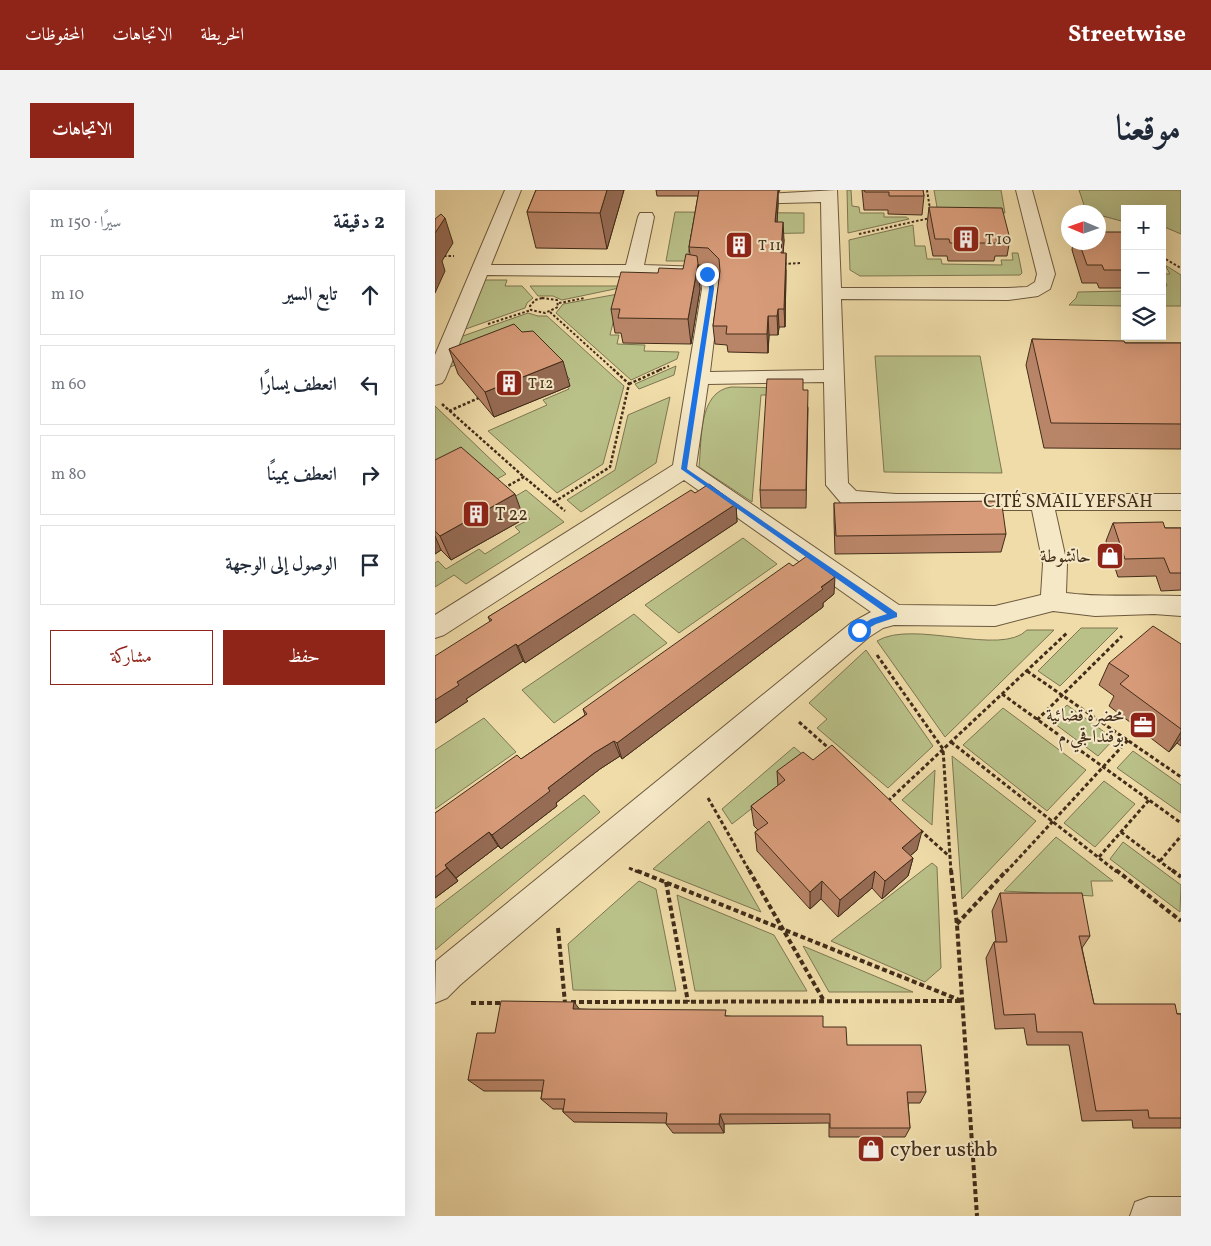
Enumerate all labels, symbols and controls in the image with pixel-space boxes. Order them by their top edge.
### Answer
text: Streetwise [1068,18,1186,52]
text: المحفوظات [25,23,84,48]
text: الاتجاهات [112,23,172,48]
text: الخريطة [200,23,244,48]
button: الاتجاهات [30,103,134,158]
text: موقعنا [1116,106,1181,154]
north arrow [1061,205,1106,250]
map controls [1121,205,1166,340]
button: + [1121,205,1166,250]
text: 2 دقيقة [333,208,385,237]
text: سيرًا · 150 m [50,212,121,234]
building icon: T 10 [951,224,981,254]
building icon: T 11 [724,230,754,260]
place label: T 10 [985,230,1011,251]
place label: T 11 [758,236,781,257]
button: − [1121,250,1166,295]
route end [696,263,719,286]
icon: ahead [356,281,384,309]
text: تابع السير [284,282,337,308]
text: 10 m [51,284,84,306]
button: layers [1121,295,1166,340]
building icon: T 12 [494,368,524,398]
icon: left [356,371,384,399]
text: انعطف يسارًا [259,372,337,398]
text: 60 m [51,374,86,396]
place label: T 12 [528,374,553,395]
icon: right [356,461,384,489]
text: انعطف يمينًا [267,462,337,488]
text: 80 m [51,464,86,486]
street label: CITÉ SMAIL YEFSAH [983,490,1153,515]
building icon: T 22 [461,499,491,529]
place label: T 22 [495,503,528,528]
shop icon: حاتشوطة [1095,541,1125,571]
place label: حاتشوطة [1040,545,1091,570]
icon: arrive [356,551,384,579]
text: الوصول إلى الوجهة [225,552,337,578]
route start [848,619,871,642]
button: مشاركة [50,630,213,685]
button: حفظ [223,630,385,685]
place label: محضرة قضائية بوقنداقجي م [1046,704,1124,753]
office icon: محضرة قضائية بوقنداقجي م [1128,710,1158,740]
shop icon: cyber usthb [856,1134,886,1164]
place label: cyber usthb [890,1136,997,1165]

